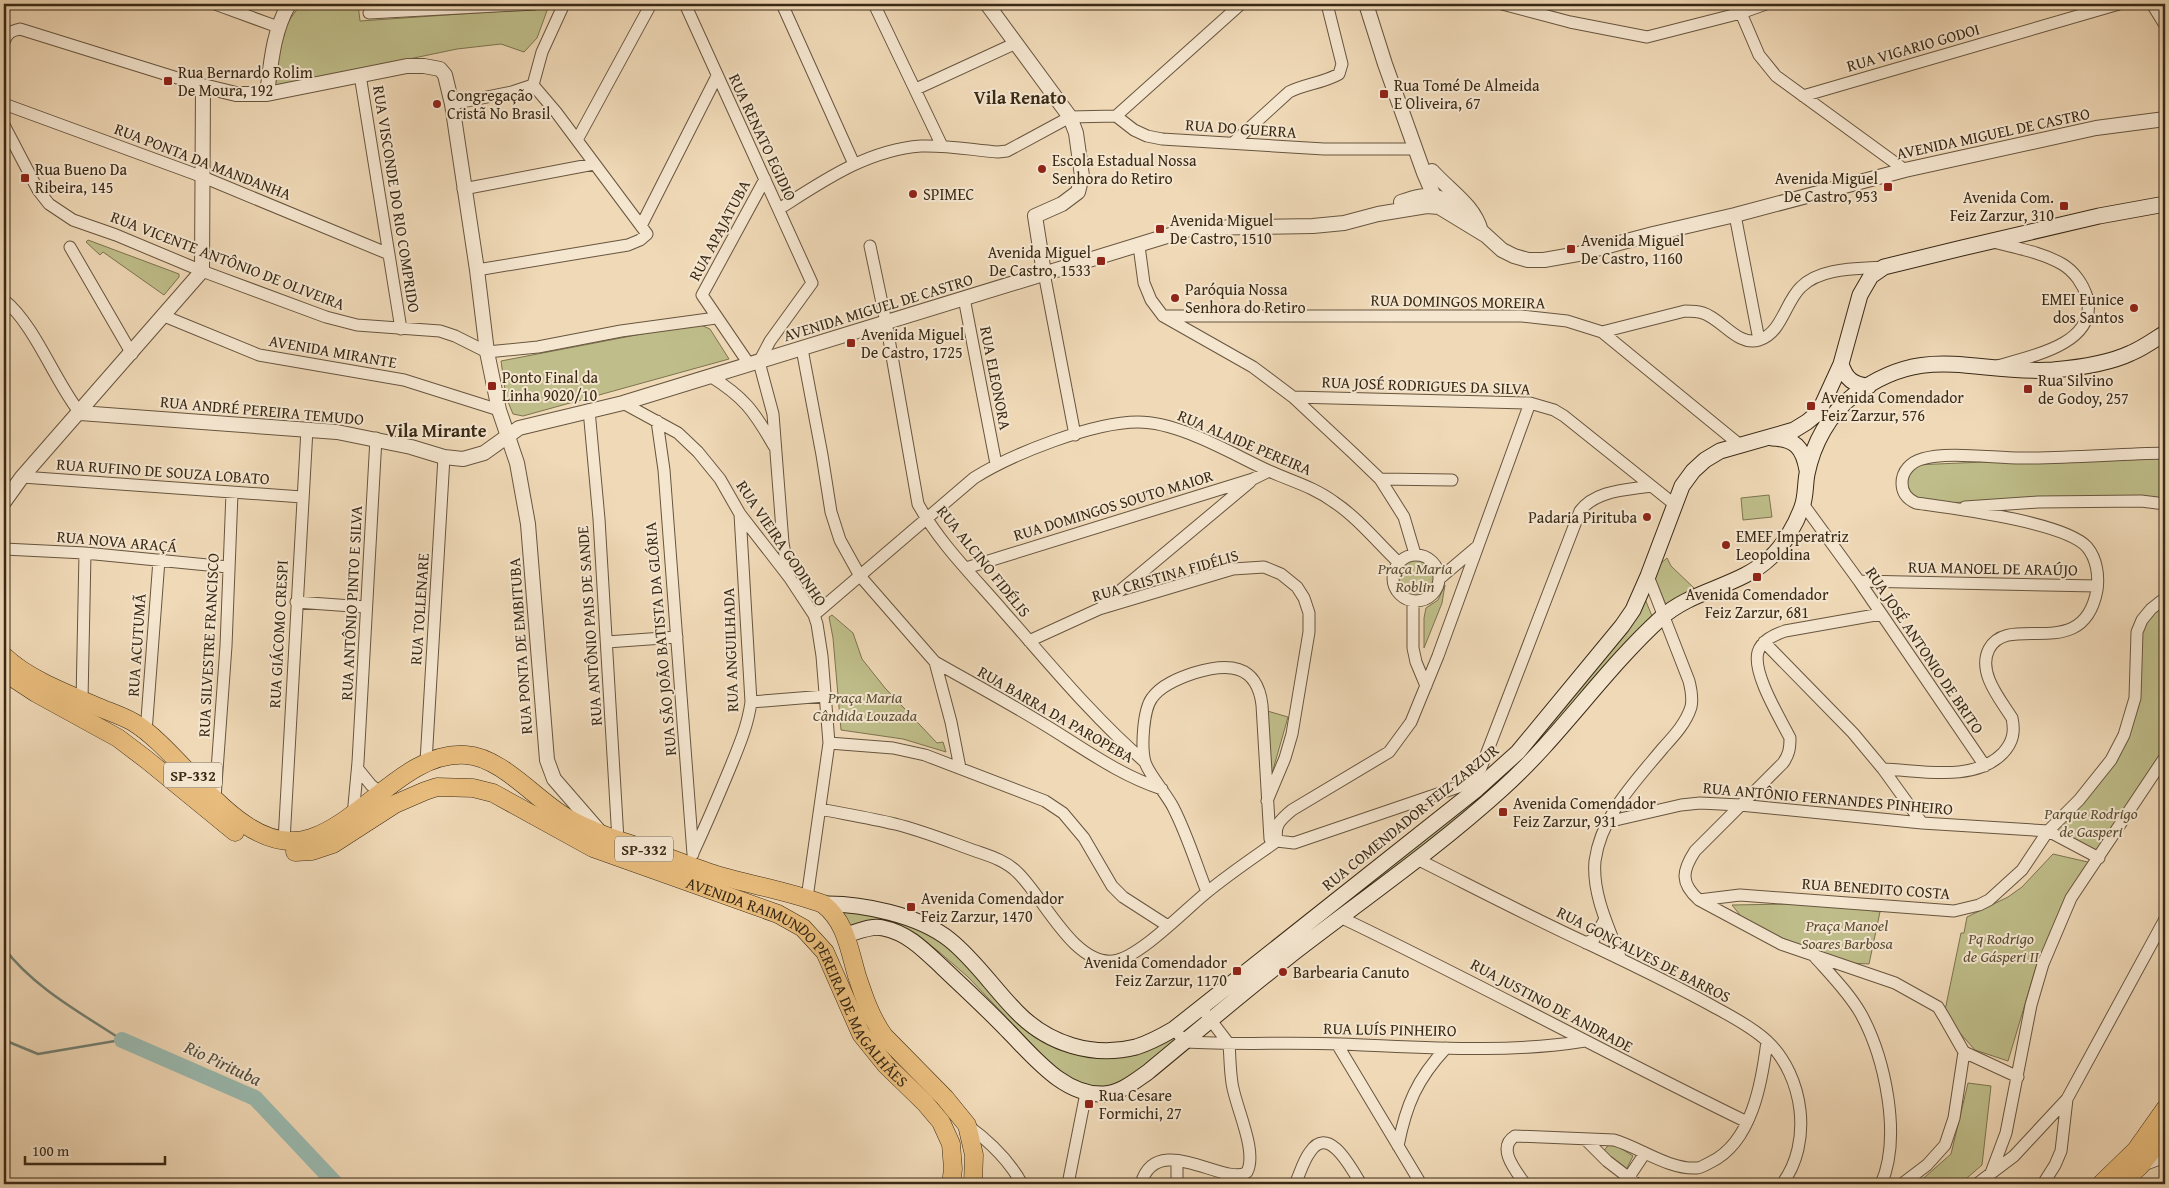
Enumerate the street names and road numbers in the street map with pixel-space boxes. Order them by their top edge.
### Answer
street label: RUA VIGARIO GODOI [1844,16,1983,78]
street label: RUA RENATO EGIDIO [723,69,803,205]
street label: RUA VISCONDE DO RIO COMPRIDO [367,84,427,315]
street label: AVENIDA MIGUEL DE CASTRO [1894,101,2092,165]
street label: RUA DO GUERRA [1185,112,1298,144]
street label: RUA PONTA DA MANDANHA [111,116,295,206]
street label: RUA APAJATUBA [682,175,756,285]
street label: RUA VICENTE ANTÔNIO DE OLIVEIRA [107,204,349,316]
street label: AVENIDA MIGUEL DE CASTRO [780,267,976,347]
street label: RUA DOMINGOS MOREIRA [1371,287,1546,315]
street label: RUA ELEONORA [974,324,1018,432]
street label: AVENIDA MIRANTE [267,328,399,374]
street label: RUA JOSÉ RODRIGUES DA SILVA [1321,369,1531,401]
street label: RUA ANDRÉ PEREIRA TEMUDO [159,389,365,431]
street label: RUA ALAIDE PEREIRA [1174,403,1316,481]
street label: RUA RUFINO DE SOUZA LOBATO [56,452,271,490]
street label: RUA DOMINGOS SOUTO MAIOR [1010,463,1217,547]
street label: RUA VIEIRA GODINHO [731,475,833,611]
street label: RUA ALCINO FIDÉLIS [931,500,1037,622]
street label: RUA ANTÔNIO PINTO E SILVA [334,505,368,701]
street label: RUA SÃO JOÃO BATISTA DA GLÓRIA [638,521,682,757]
street label: RUA NOVA ARAÇÁ [56,524,179,558]
street label: RUA ANTÔNIO PAIS DE SANDE [570,525,608,727]
street label: RUA CRISTINA FIDÉLIS [1089,543,1241,607]
street label: RUA SILVESTRE FRANCISCO [191,552,225,738]
street label: RUA TOLLENARE [403,552,435,666]
street label: RUA MANOEL DE ARAÚJO [1908,555,2078,581]
street label: RUA PONTA DE EMBITUBA [502,557,538,735]
street label: RUA GIÁCOMO CRESPI [262,559,294,709]
street label: RUA JOSÉ ANTONIO DE BRITO [1860,562,1990,739]
street label: RUA ANGUILHADA [716,587,744,713]
street label: RUA ACUTUMÃ [120,592,152,697]
street label: RUA BARRA DA PAROPEBA [973,659,1139,769]
street label: RUA COMENDADOR FEIZ ZARZUR [1316,737,1504,896]
road number: SP-332 [164,762,222,788]
street label: RUA ANTÔNIO FERNANDES PINHEIRO [1702,775,1954,821]
road number: SP-332 [615,836,673,862]
street label: AVENIDA RAIMUNDO PEREIRA DE MAGALHÃES [683,870,914,1093]
street label: RUA BENEDITO COSTA [1801,871,1951,905]
street label: RUA GONÇALVES DE BARROS [1553,900,1735,1008]
street label: RUA JUSTINO DE ANDRADE [1466,952,1638,1058]
street label: RUA LUÍS PINHEIRO [1323,1016,1457,1042]

